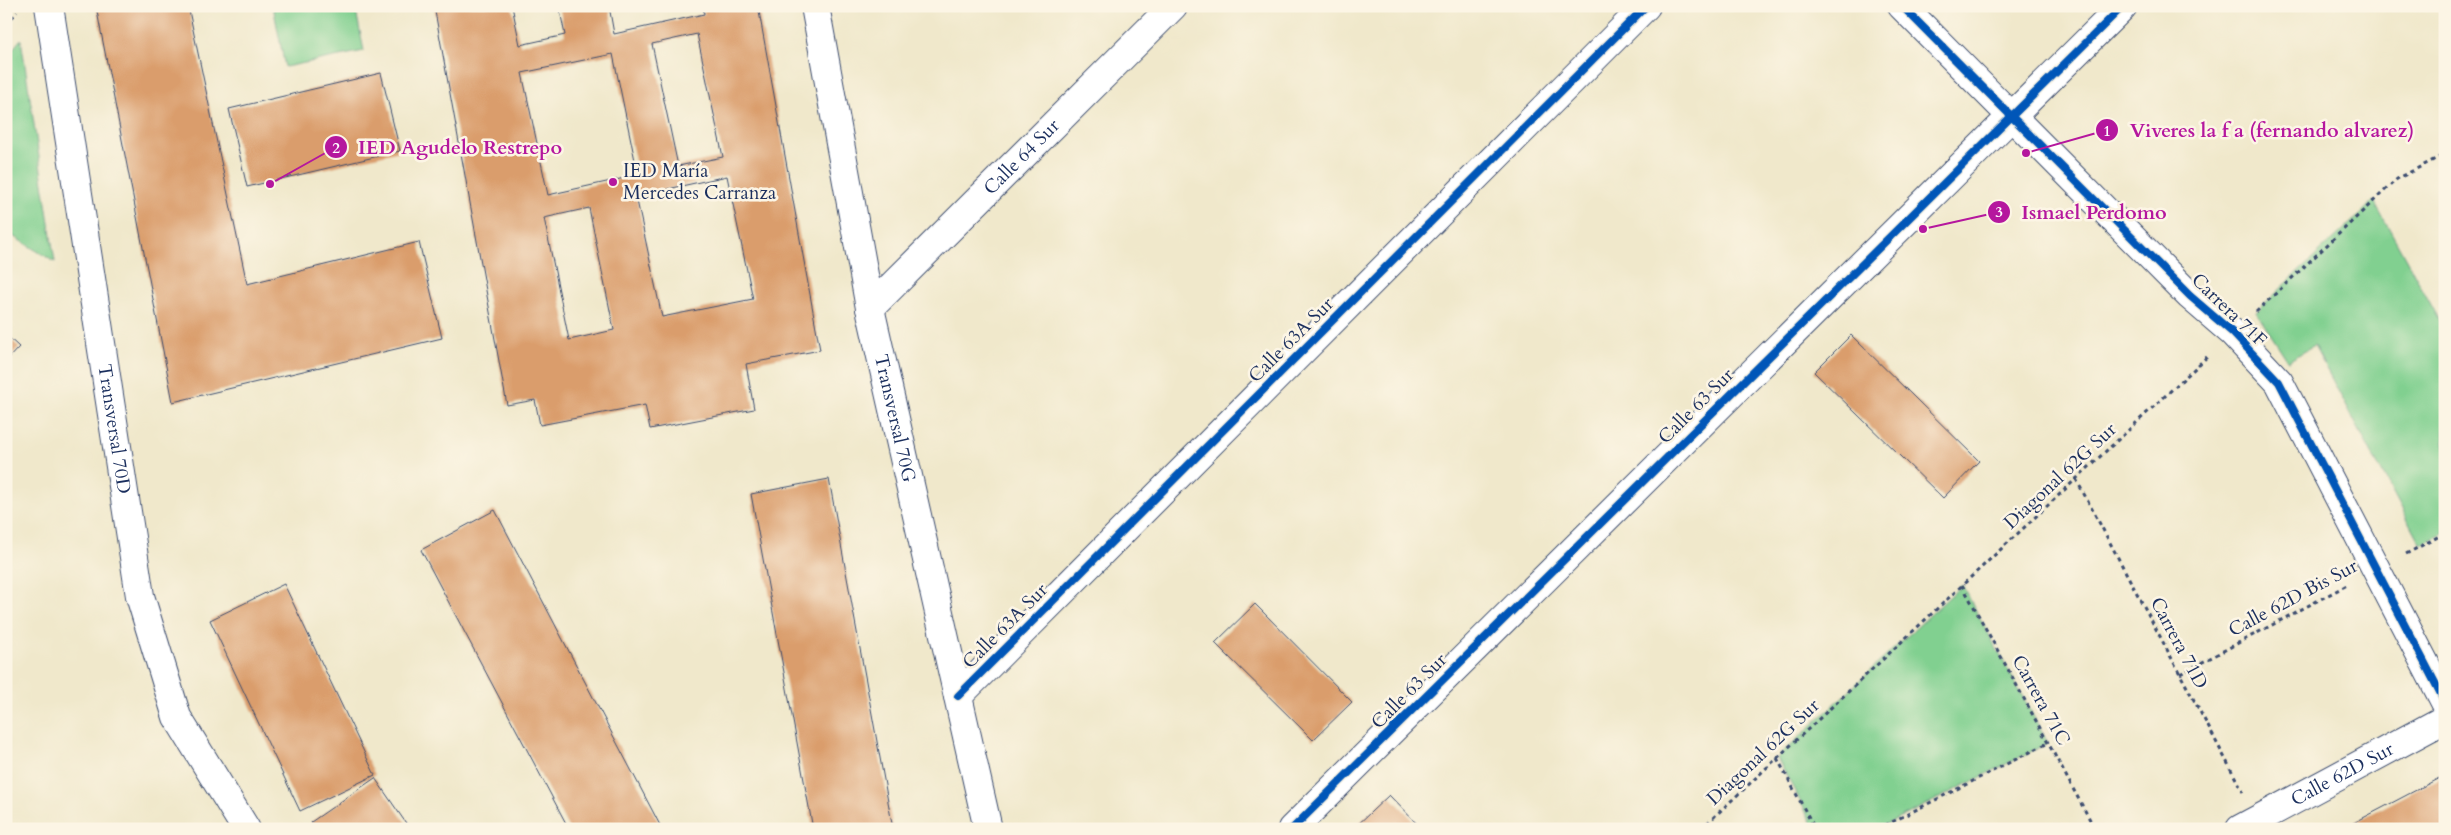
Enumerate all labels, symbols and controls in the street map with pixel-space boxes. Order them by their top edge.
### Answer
street label: Calle 64 Sur [978,113,1065,201]
callout: Viveres la f a (fernando alvarez) [2095,113,2424,148]
text: Viveres la f a (fernando alvarez) [2130,117,2414,144]
text: 1 [2103,121,2111,141]
callout: IED Agudelo Restrepo [323,130,572,165]
text: IED Agudelo Restrepo [358,134,562,161]
text: 2 [332,138,340,158]
place label: IED María Mercedes Carranza [623,158,776,206]
marker: IED María Mercedes Carranza [607,176,619,188]
callout: Ismael Perdomo [1987,194,2177,229]
text: Ismael Perdomo [2021,199,2167,226]
text: 3 [1995,202,2003,222]
street label: Carrera 71F [2186,267,2272,353]
street label: Calle 63A Sur [1243,291,1340,388]
street label: Transversal 70G [868,352,922,485]
street label: Transversal 70D [91,362,137,496]
street label: Calle 63 Sur [1652,362,1740,450]
street label: Diagonal 62G Sur [1998,417,2122,535]
street label: Calle 62D Bis Sur [2224,553,2362,643]
street label: Calle 63A Sur [957,577,1054,674]
street label: Carrera 71D [2144,593,2214,693]
street label: Calle 63 Sur [1365,647,1453,735]
street label: Carrera 71C [2006,650,2076,750]
street label: Diagonal 62G Sur [1701,693,1825,811]
street label: Calle 62D Sur [2286,736,2398,812]

